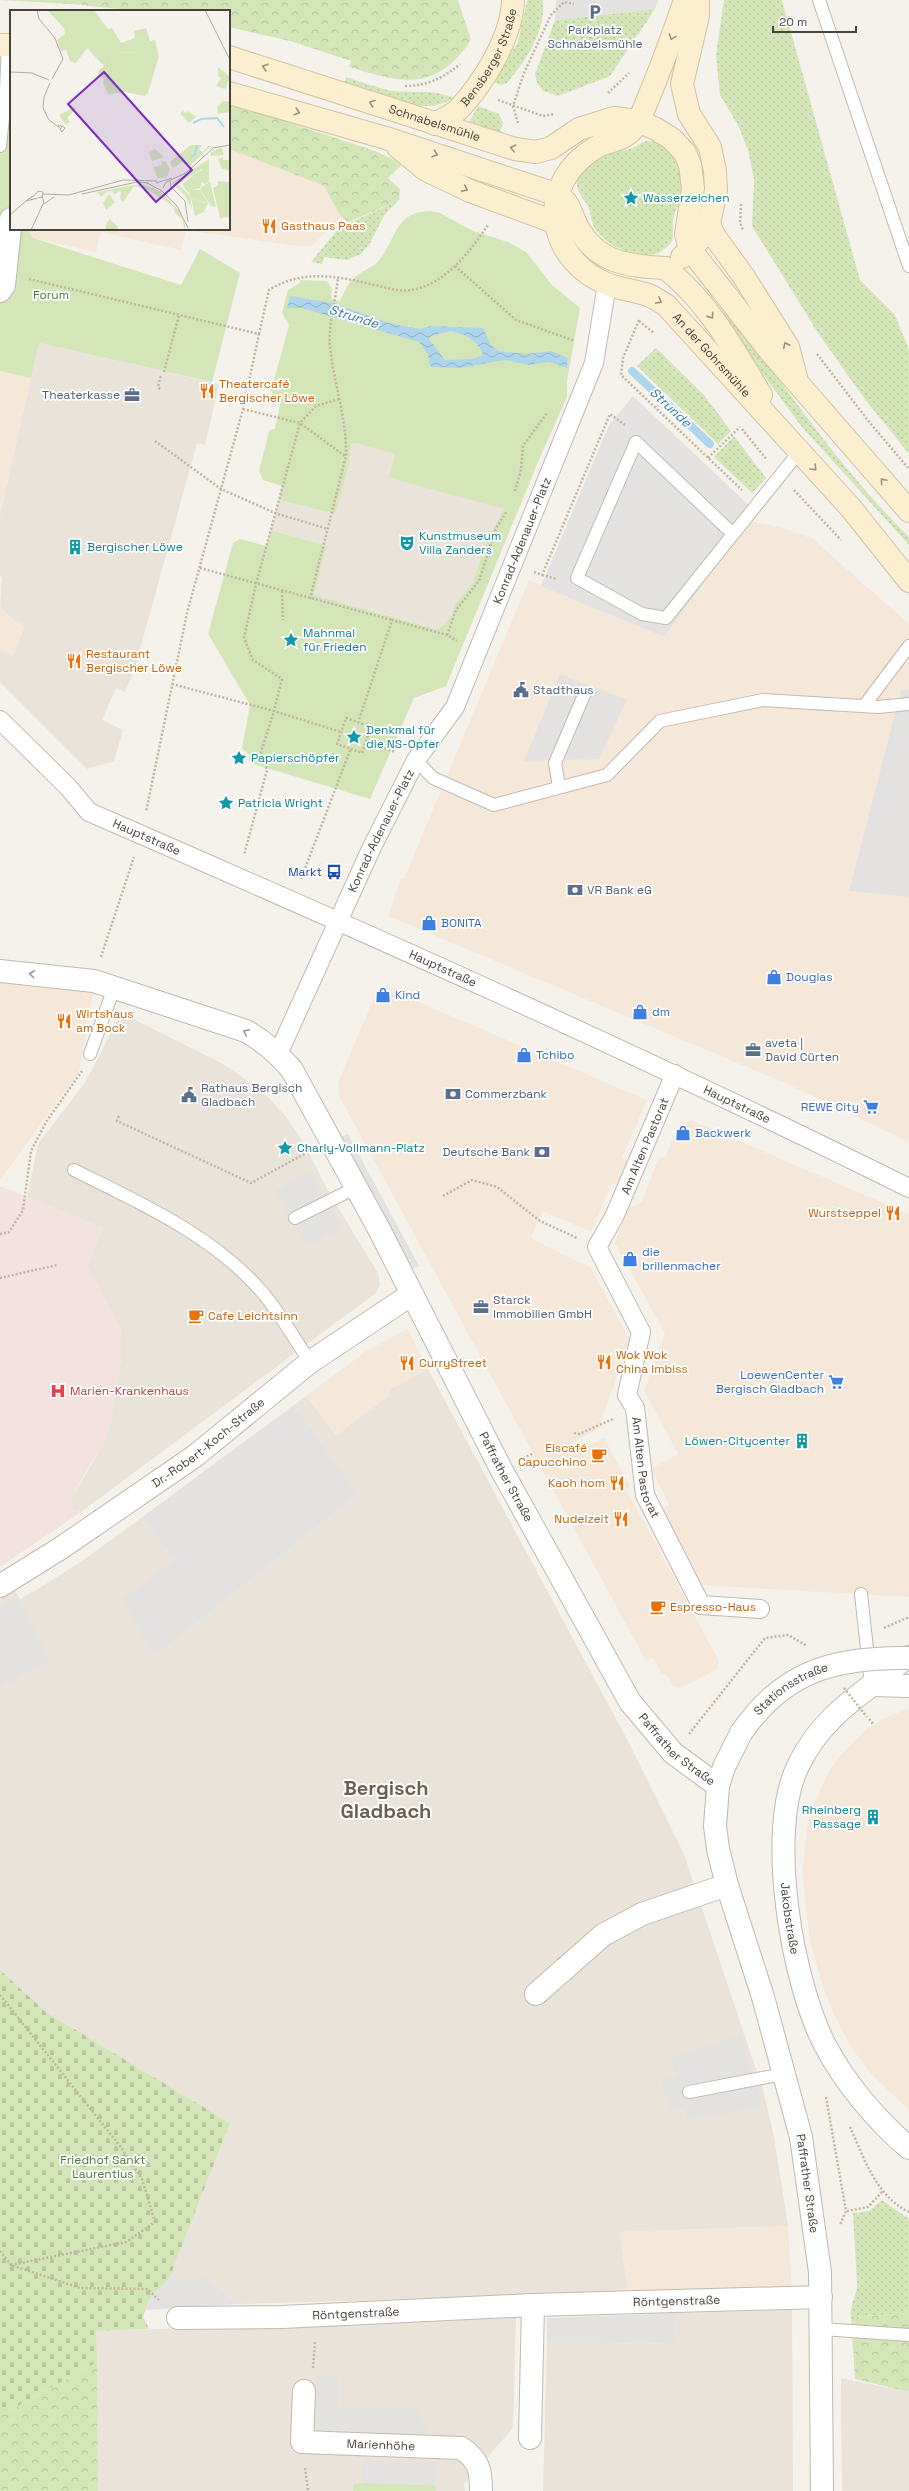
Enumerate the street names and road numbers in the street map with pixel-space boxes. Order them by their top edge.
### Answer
street label: Bensberger Straße [457,7,520,110]
street label: Schnabelsmühle [387,101,482,145]
street label: An der Gohrsmühle [669,309,754,401]
street label: Konrad-Adenauer-Platz [489,475,555,606]
street label: Konrad-Adenauer-Platz [344,766,418,895]
street label: Hauptstraße [110,815,183,859]
street label: Hauptstraße [407,946,479,991]
street label: Hauptstraße [701,1082,773,1127]
street label: Am Alten Pastorat [617,1095,673,1197]
street label: Dr.-Robert-Koch-Straße [149,1394,268,1491]
street label: Am Alten Pastorat [628,1416,663,1521]
street label: Paffrather Straße [475,1429,537,1525]
street label: Stationsstraße [750,1659,830,1719]
street label: Paffrather Straße [635,1710,718,1789]
street label: Jakobstraße [777,1882,803,1956]
street label: Paffrather Straße [793,2133,822,2234]
street label: Röntgenstraße [633,2292,721,2310]
street label: Röntgenstraße [312,2303,400,2324]
street label: Marienhöhe [346,2436,415,2454]

